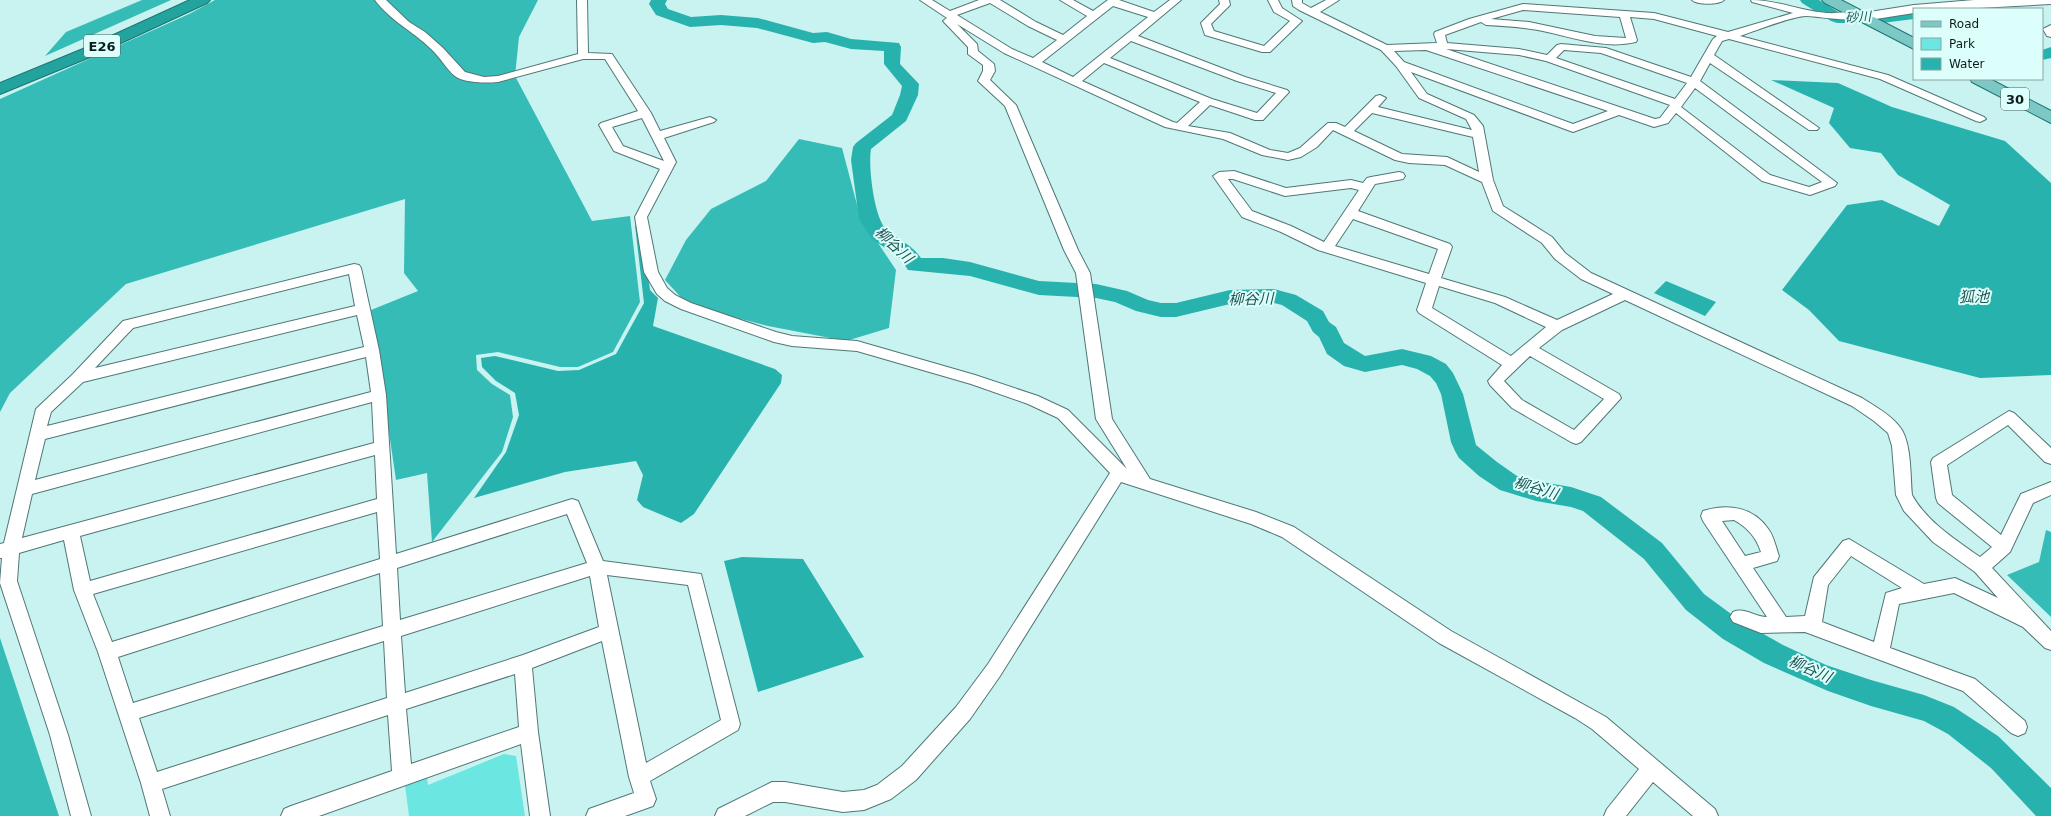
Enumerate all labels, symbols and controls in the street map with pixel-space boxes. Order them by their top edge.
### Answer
legend [1913,8,2043,80]
water label: 砂川 [1845,9,1873,25]
text: Road [1949,17,1979,31]
road number: E26 [84,35,120,57]
text: Park [1949,37,1975,51]
text: Water [1949,57,1985,71]
road number: 30 [2001,88,2029,110]
water label: 柳谷川 [871,223,918,268]
water label: 狐池 [1959,288,1991,306]
water label: 柳谷川 [1228,290,1276,308]
water label: 柳谷川 [1512,473,1562,504]
water label: 柳谷川 [1786,652,1836,687]

